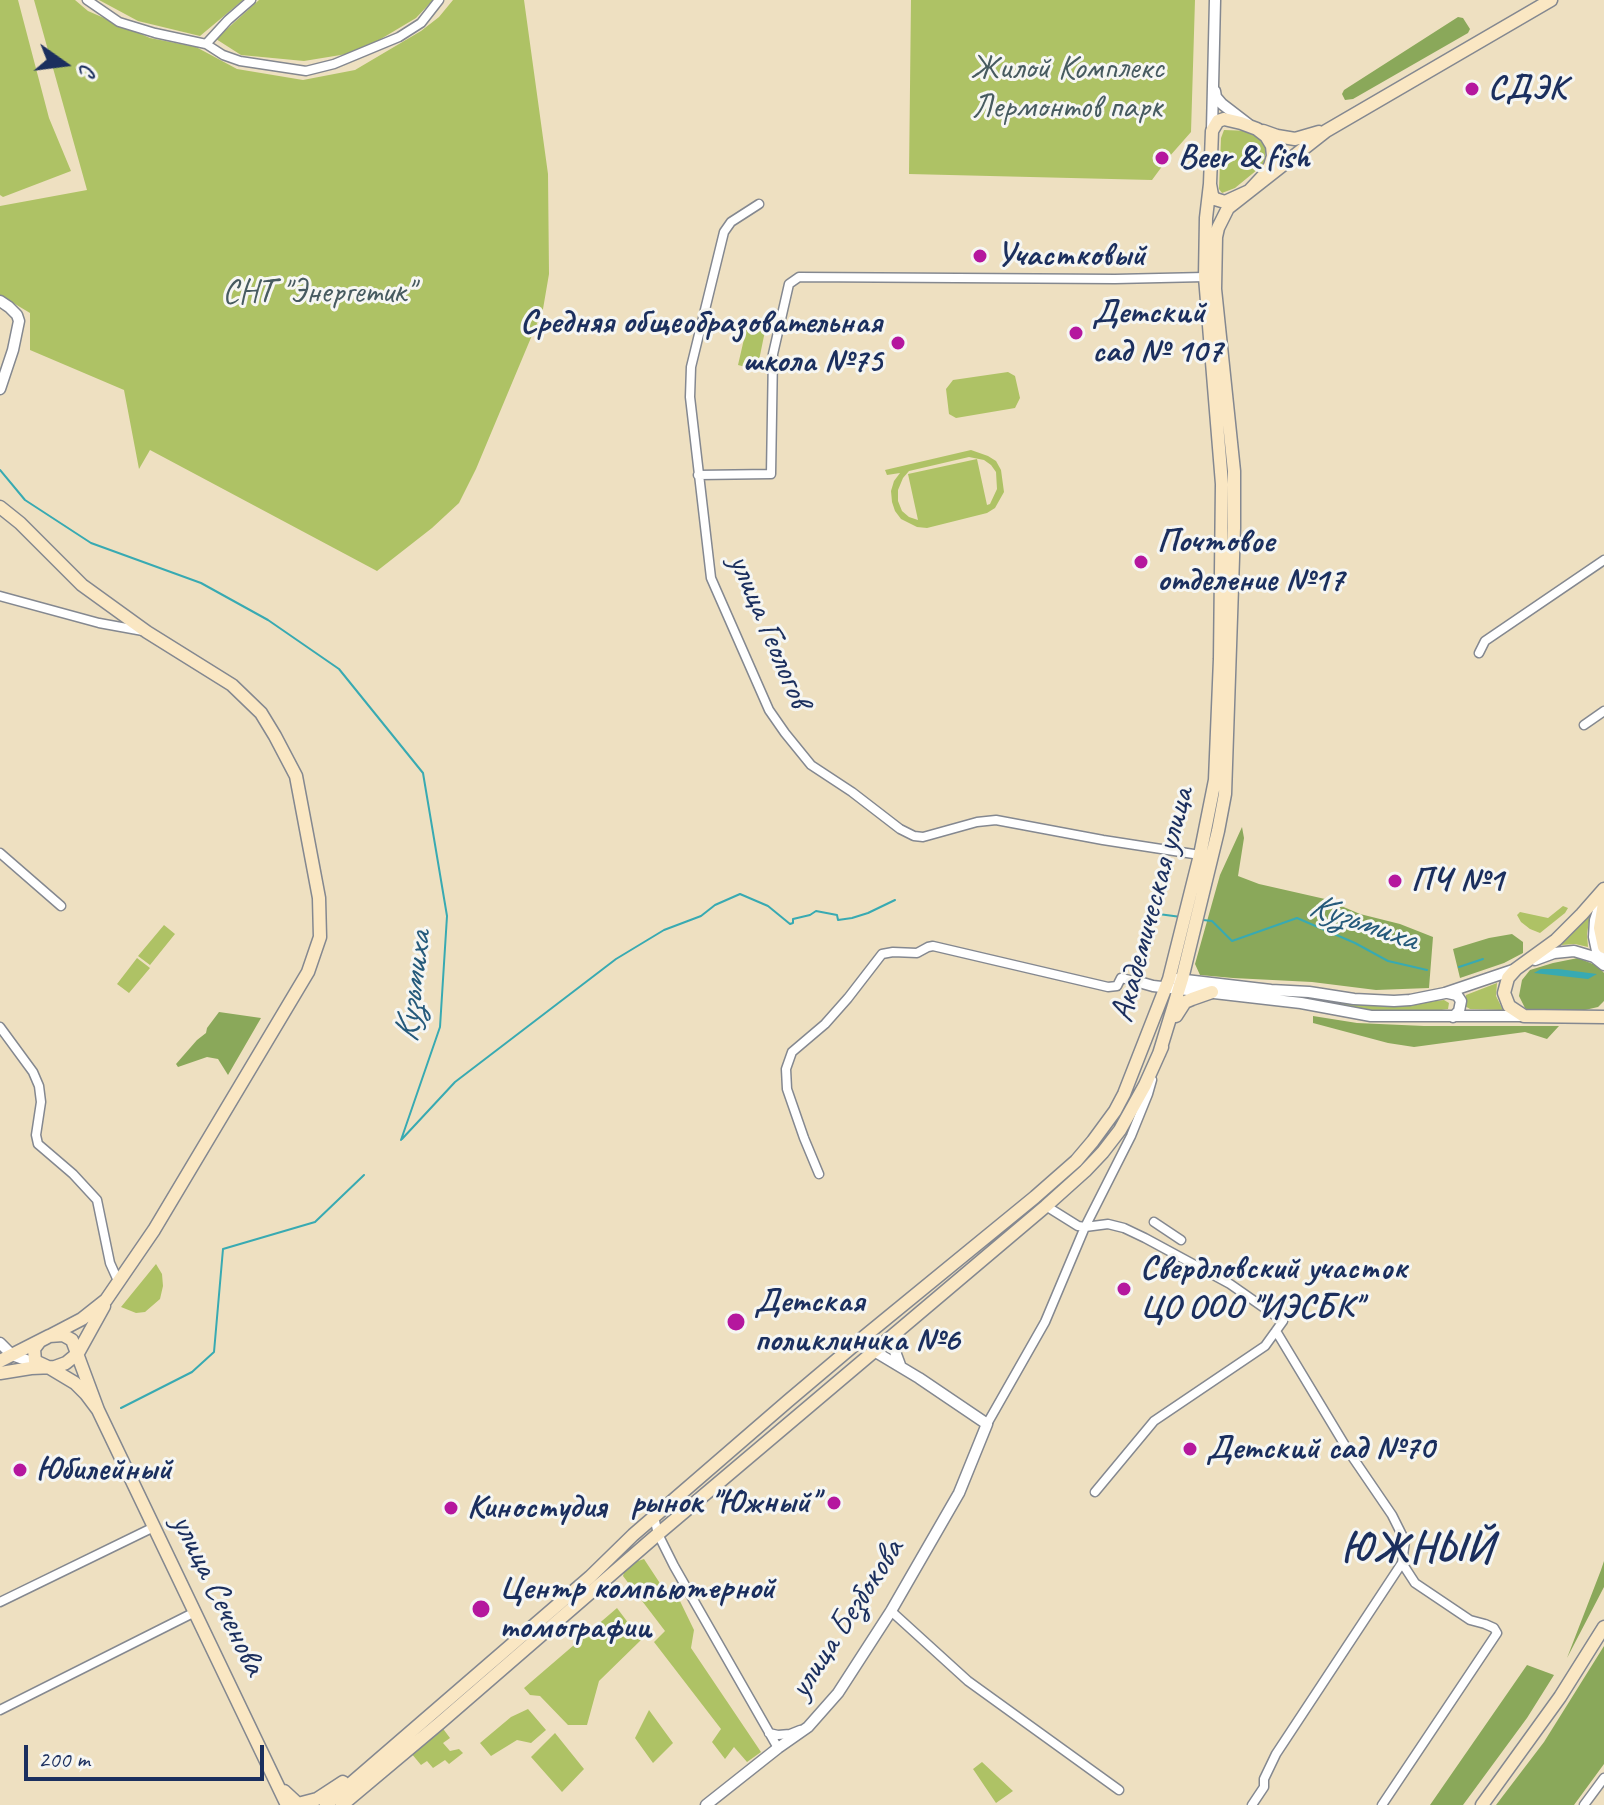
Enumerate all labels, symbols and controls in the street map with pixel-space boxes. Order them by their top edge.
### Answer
north arrow [24,24,104,104]
park label: Жилой Комплекс Лермонтов парк [970,49,1164,128]
text: С [72,61,102,78]
place label: СДЭК [1488,69,1566,109]
marker: СДЭК [1463,80,1481,98]
place label: Beer & fish [1178,138,1310,178]
marker: Beer & fish [1153,149,1171,167]
place label: Участковый [996,236,1145,276]
marker: Участковый [971,247,989,265]
park label: СНТ "Энергетик" [222,273,414,313]
place label: Детский сад № 107 [1092,293,1222,372]
place label: Средняя общеобразовательная школа №75 [520,303,882,382]
marker: Детский сад № 107 [1067,324,1085,342]
marker: Средняя общеобразовательная школа №75 [889,334,907,352]
place label: Почтовое отделение №17 [1157,522,1344,602]
street label: улица Геологов [719,548,819,714]
marker: Почтовое отделение №17 [1132,553,1150,571]
street label: Академическая улица [1102,783,1204,1027]
place label: ПЧ №1 [1411,861,1503,901]
marker: ПЧ №1 [1386,872,1404,890]
water label: Кузьмиха [1304,885,1422,961]
water label: Кузьмиха [386,929,442,1045]
place label: Свердловский участок ЦО ООО "ИЭСБК" [1140,1249,1406,1328]
marker: Свердловский участок ЦО ООО "ИЭСБК" [1115,1280,1133,1298]
place label: Детская поликлиника №6 [754,1282,959,1362]
marker: Детская поликлиника №6 [725,1311,747,1333]
place label: Детский сад №70 [1206,1429,1434,1469]
marker: Детский сад №70 [1181,1440,1199,1458]
place label: Юбилейный [36,1450,172,1490]
marker: Юбилейный [11,1461,29,1479]
place label: рынок "Южный" [631,1483,818,1523]
place label: Киностудия [467,1488,606,1528]
marker: рынок "Южный" [825,1494,843,1512]
marker: Киностудия [442,1499,460,1517]
street label: улица Сеченова [162,1508,274,1682]
district label: ЮЖНЫЙ [1340,1525,1496,1575]
street label: улица Безбокова [780,1532,914,1706]
place label: Центр компьютерной томографии [499,1569,775,1648]
marker: Центр компьютерной томографии [470,1598,492,1620]
scale bar [28,1729,268,1779]
text: 200 m [38,1744,90,1774]

